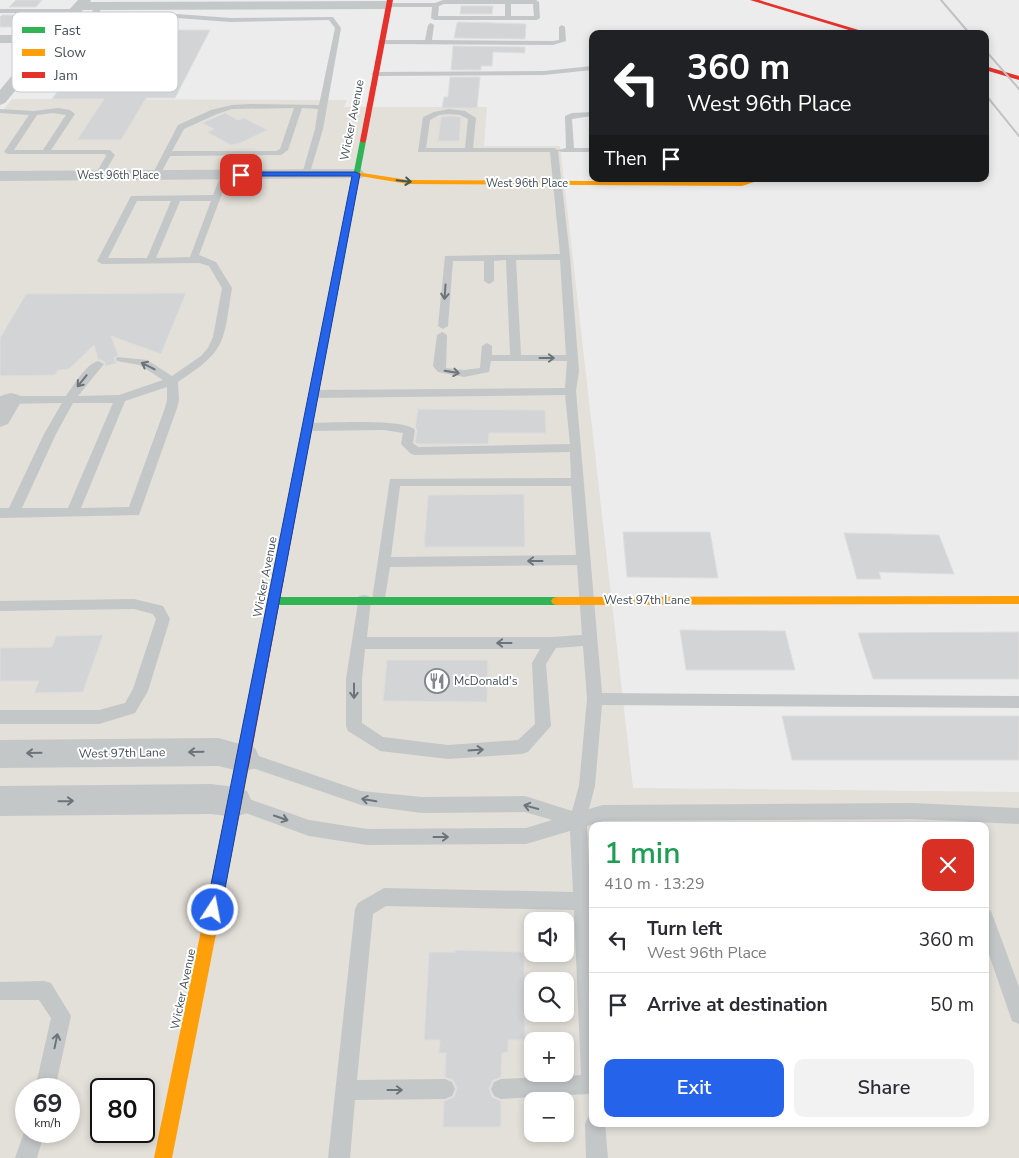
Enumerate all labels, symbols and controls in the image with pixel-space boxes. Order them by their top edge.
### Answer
legend [12,12,178,92]
text: Fast [54,21,80,40]
text: Slow [54,43,86,62]
text: 360 m [687,44,790,91]
icon: left [604,50,669,115]
text: Jam [53,66,78,85]
street label: Wicker Avenue [336,78,368,162]
text: West 96th Place [687,89,851,119]
icon: arrive [657,145,685,173]
text: Then [604,146,647,172]
pin [220,154,262,196]
icon: arrive [227,161,255,189]
street label: West 96th Place [77,168,159,183]
one-way arrow [396,176,412,186]
street label: West 96th Place [486,176,568,191]
one-way arrow [441,283,450,299]
one-way arrow [538,353,555,363]
one-way arrow [140,361,155,371]
one-way arrow [444,368,460,378]
one-way arrow [77,374,88,387]
street label: Wicker Avenue [249,535,281,619]
one-way arrow [527,556,544,566]
street label: West 97th Lane [604,592,690,608]
one-way arrow [496,638,512,648]
restaurant icon: McDonald's [424,668,450,694]
place label: McDonald's [454,673,518,689]
one-way arrow [349,683,359,699]
street label: West 97th Lane [79,744,165,762]
one-way arrow [468,745,484,754]
one-way arrow [188,747,204,757]
one-way arrow [26,749,42,758]
one-way arrow [361,794,377,804]
one-way arrow [58,796,74,805]
one-way arrow [523,801,539,811]
one-way arrow [273,814,289,823]
one-way arrow [433,832,449,842]
text: 1 min [604,833,680,874]
button: close [922,839,974,891]
text: 410 m · 13:29 [604,873,705,895]
position arrow [186,883,238,935]
map controls [524,912,574,1142]
button: sound [524,912,574,962]
text: Turn left [647,916,722,942]
icon: left [604,926,632,954]
text: 360 m [919,927,974,953]
text: West 96th Place [647,942,767,964]
street label: Wicker Avenue [167,947,199,1031]
button: search [524,972,574,1022]
icon: arrive [604,991,632,1019]
text: Arrive at destination [647,992,828,1018]
text: 50 m [930,992,974,1018]
button: + [524,1032,574,1082]
one-way arrow [52,1034,61,1050]
button: Exit [604,1059,784,1117]
button: Share [794,1059,974,1117]
speed limit sign: 80 [90,1078,155,1143]
one-way arrow [386,1085,402,1095]
text: 69 [32,1087,63,1121]
button: − [524,1092,574,1142]
text: km/h [34,1115,61,1131]

